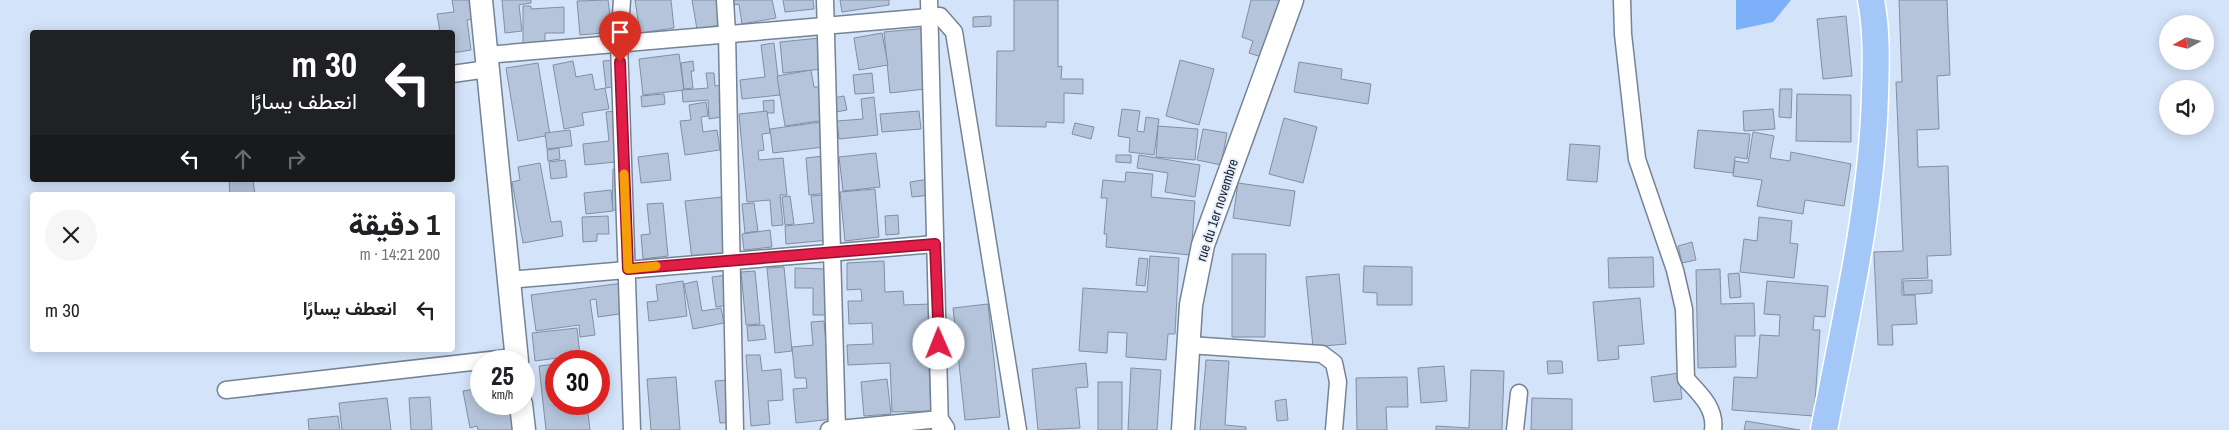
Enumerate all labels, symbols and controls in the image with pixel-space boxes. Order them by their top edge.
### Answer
pin [599,11,641,62]
north arrow [2159,15,2214,70]
map controls [2159,15,2214,135]
icon: arrive [606,18,634,46]
text: 30 m [292,41,357,88]
icon: left [375,50,440,115]
button: sound [2159,80,2214,135]
text: انعطف يسارًا [250,86,357,116]
icon: left [176,145,204,173]
icon: ahead [229,145,257,173]
icon: right [282,145,310,173]
street label: rue du 1er novembre [1192,157,1242,263]
text: 1 دقيقة [348,204,440,244]
button: close [45,209,97,261]
text: 200 m · 14:21 [360,243,440,265]
text: انعطف يسارًا [303,295,397,321]
icon: left [412,296,440,324]
text: 30 m [45,297,80,323]
position arrow [912,317,964,369]
speed limit sign: 30 [545,350,610,415]
text: 25 [491,359,514,393]
text: km/h [492,387,513,403]

